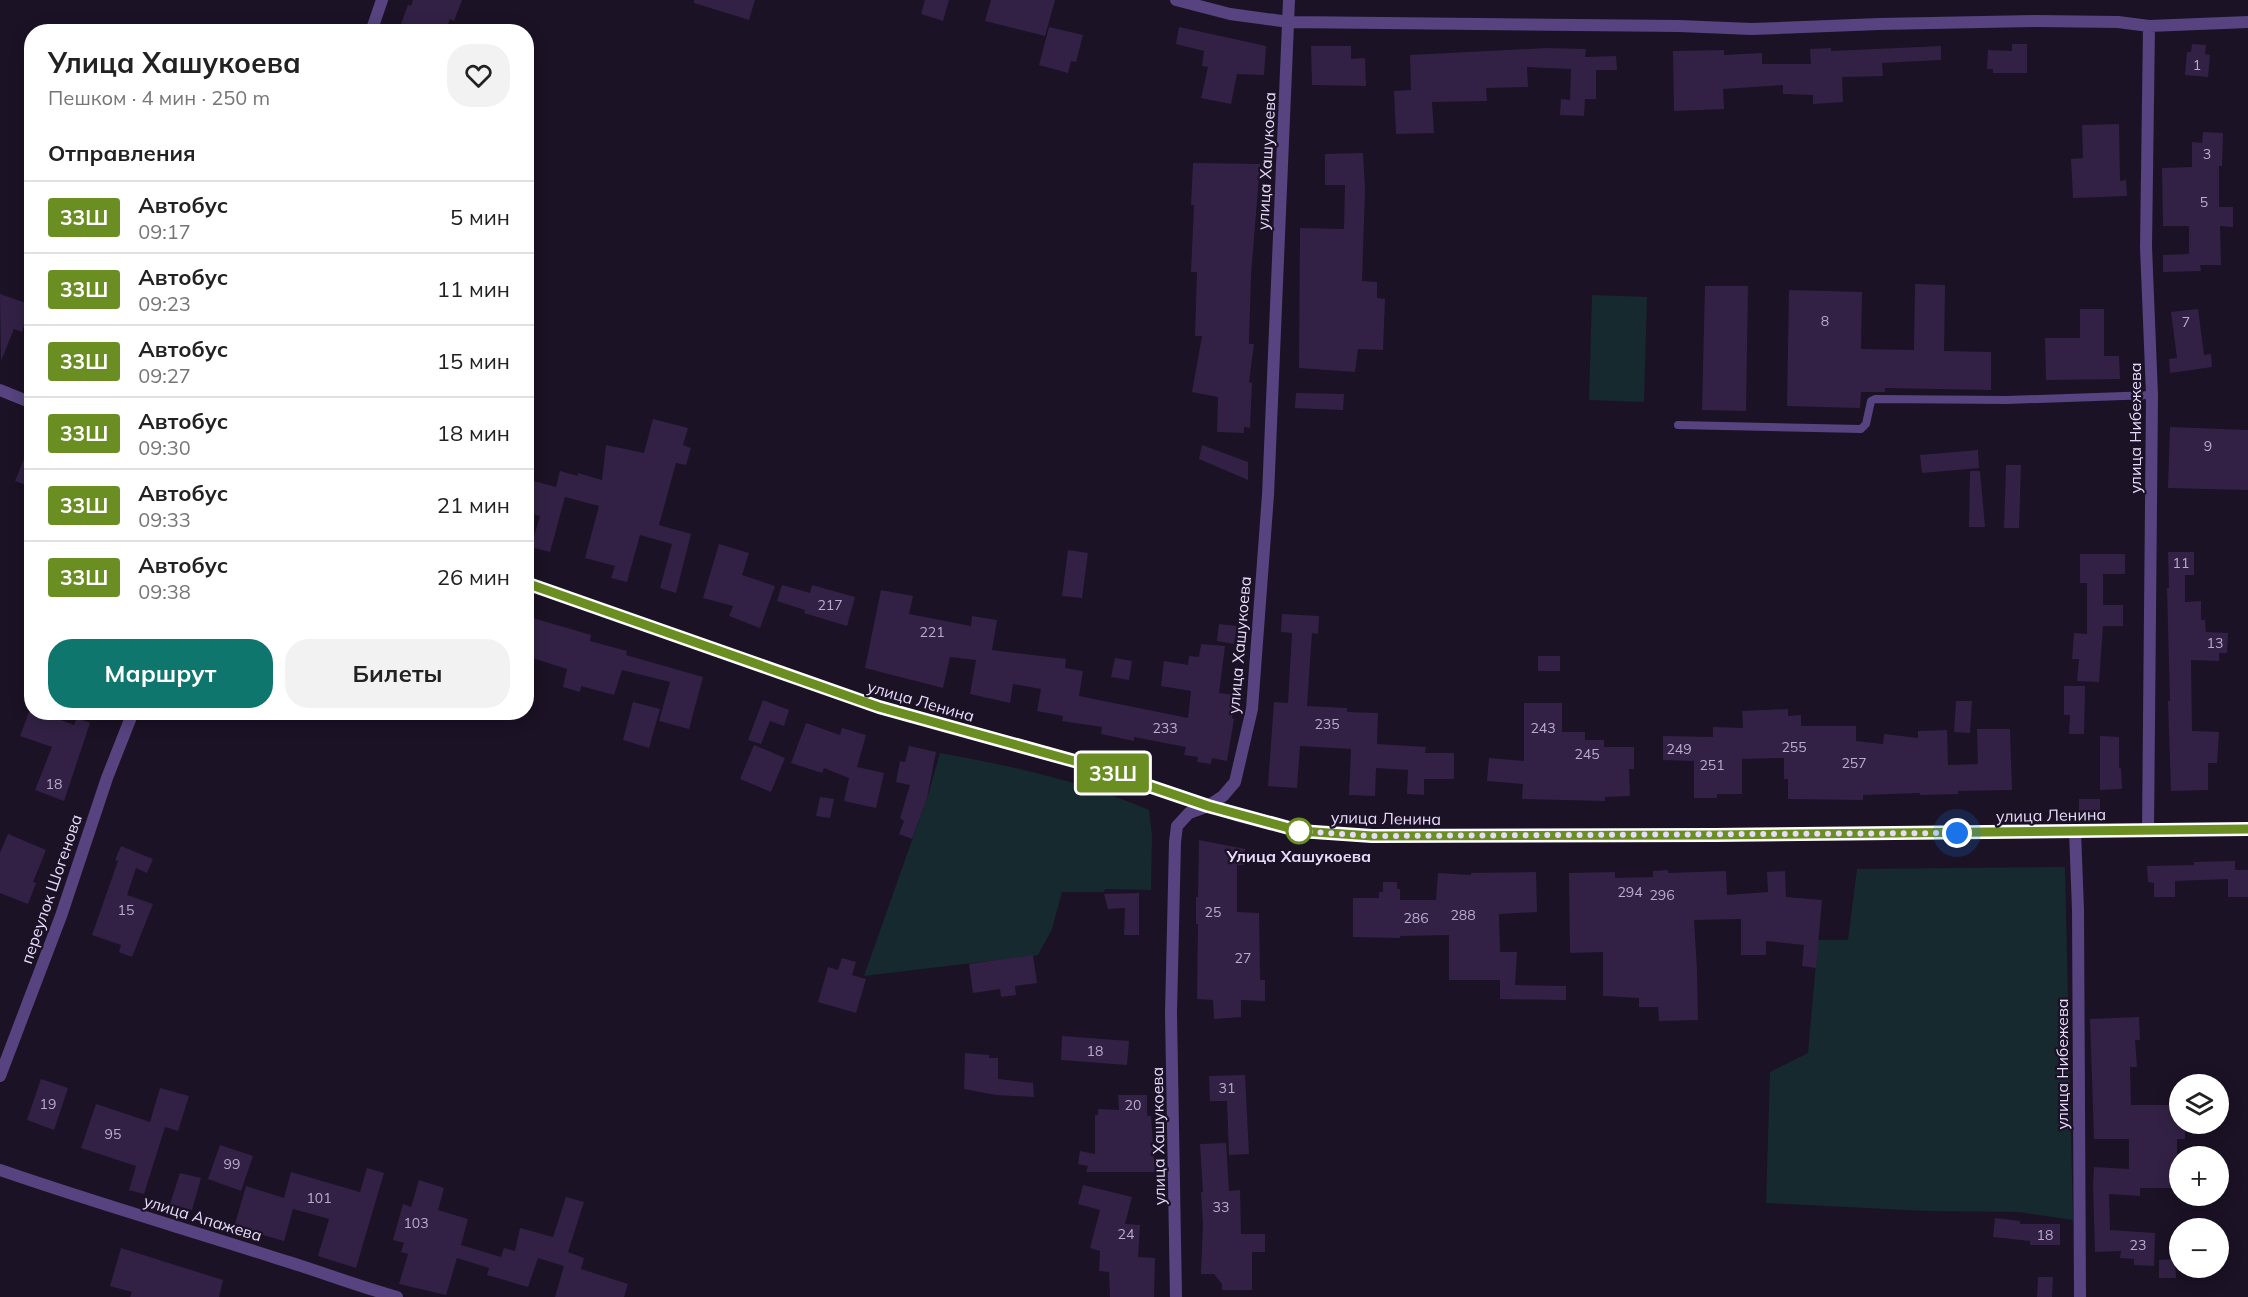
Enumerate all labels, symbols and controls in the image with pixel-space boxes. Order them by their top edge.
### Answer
button: heart [447,44,510,107]
text: Улица Хашукоева [48,45,301,80]
house number: 1 [2193,56,2201,74]
text: Пешком · 4 мин · 250 m [48,85,270,110]
street label: улица Хашукоева [1252,91,1280,231]
text: Отправления [48,139,196,167]
house number: 3 [2203,145,2211,163]
text: Автобус [138,191,228,219]
house number: 5 [2200,193,2208,211]
text: 5 мин [450,203,510,231]
text: 33Ш [60,204,108,230]
text: 09:17 [138,219,191,244]
text: Автобус [138,263,228,291]
text: 11 мин [437,275,510,303]
text: 33Ш [60,276,108,302]
text: 09:23 [138,291,191,316]
house number: 8 [1821,312,1829,330]
house number: 7 [2182,313,2190,331]
text: Автобус [138,335,228,363]
text: 15 мин [437,347,510,375]
text: 33Ш [60,348,108,374]
street label: улица Нибежева [2125,362,2145,494]
text: 09:27 [138,363,191,388]
text: Автобус [138,407,228,435]
text: 18 мин [437,419,510,447]
text: 33Ш [60,420,108,446]
text: 09:30 [138,435,191,460]
house number: 9 [2204,437,2212,455]
text: Автобус [138,479,228,507]
text: 21 мин [437,491,510,519]
text: 33Ш [60,492,108,518]
text: 09:33 [138,507,191,532]
text: Автобус [138,551,228,579]
house number: 11 [2173,554,2189,572]
text: 26 мин [437,563,510,591]
text: 33Ш [60,564,108,590]
street label: улица Хашукоева [1223,575,1255,715]
text: 09:38 [138,579,191,604]
house number: 217 [817,596,843,614]
house number: 221 [919,623,945,641]
house number: 13 [2207,634,2223,652]
button: Маршрут [48,639,273,708]
button: Билеты [285,639,510,708]
street label: улица Ленина [865,676,977,726]
house number: 235 [1314,715,1340,733]
house number: 233 [1152,719,1178,737]
house number: 243 [1530,719,1556,737]
house number: 255 [1781,738,1807,756]
house number: 249 [1666,740,1692,758]
house number: 245 [1574,745,1600,763]
line badge: 33Ш [1078,754,1148,792]
house number: 257 [1841,754,1867,772]
house number: 251 [1699,756,1725,774]
text: 33Ш [1089,760,1137,786]
house number: 18 [46,775,62,793]
street label: улица Ленина [1996,804,2106,826]
street label: улица Ленина [1331,807,1441,829]
street label: переулок Шогенова [16,812,86,966]
marker: Улица Хашукоева [1286,818,1312,844]
your location [1942,818,1972,848]
place label: Улица Хашукоева [1226,846,1371,866]
house number: 294 [1617,883,1643,901]
house number: 296 [1649,886,1675,904]
house number: 15 [118,901,134,919]
house number: 25 [1205,903,1221,921]
house number: 288 [1450,906,1476,924]
house number: 286 [1403,909,1429,927]
house number: 27 [1235,949,1251,967]
street label: улица Нибежева [2052,998,2072,1130]
house number: 18 [1087,1042,1103,1060]
street label: улица Хашукоева [1147,1067,1169,1205]
map controls [2169,1074,2229,1278]
button: layers [2169,1074,2229,1134]
house number: 31 [1219,1079,1235,1097]
house number: 19 [40,1095,56,1113]
house number: 20 [1125,1096,1141,1114]
house number: 95 [105,1125,121,1143]
button: + [2169,1146,2229,1206]
house number: 99 [224,1155,240,1173]
house number: 101 [306,1189,332,1207]
street label: улица Апажева [142,1191,264,1245]
house number: 33 [1213,1198,1229,1216]
house number: 103 [403,1214,429,1232]
button: − [2169,1218,2229,1278]
house number: 24 [1118,1225,1135,1243]
house number: 18 [2037,1226,2053,1244]
house number: 23 [2130,1236,2146,1254]

